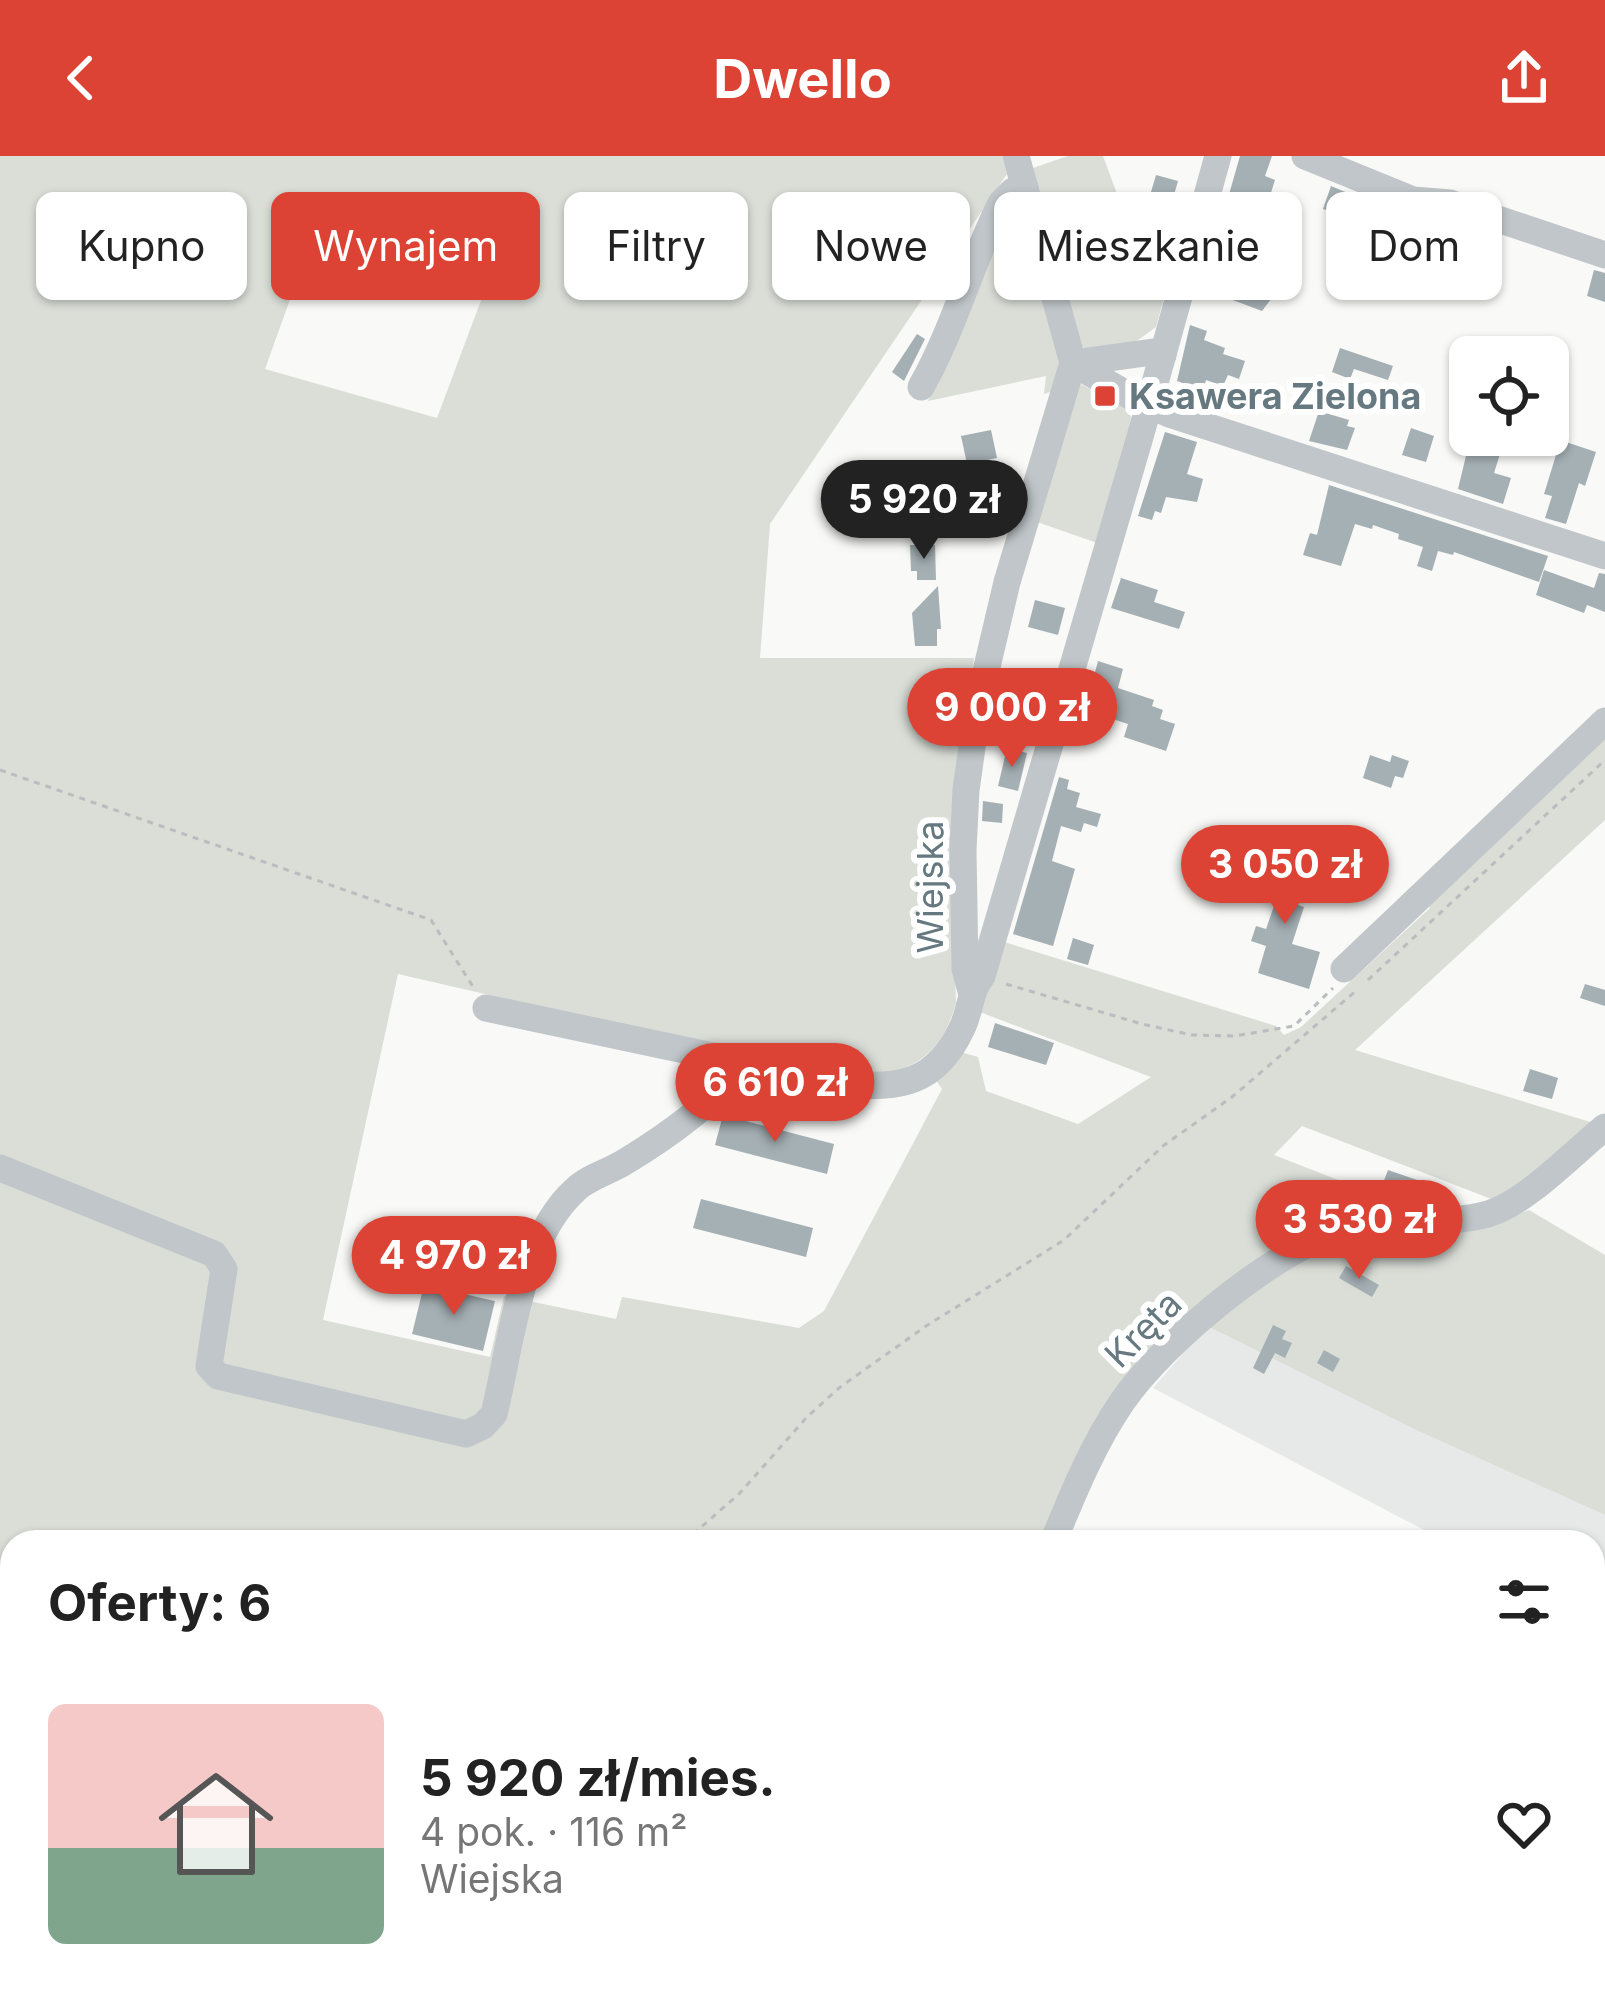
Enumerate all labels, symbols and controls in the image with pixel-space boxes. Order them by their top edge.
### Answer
icon: back [48,45,114,111]
icon: share [1491,45,1557,111]
text: Dwello [713,46,892,111]
chip: Kupno [36,192,247,300]
chip: Wynajem [271,192,540,300]
chip: Filtry [564,192,748,300]
chip: Nowe [772,192,970,300]
chip: Mieszkanie [994,192,1302,300]
chip: Dom [1326,192,1502,300]
map controls [1449,336,1569,456]
button: locate [1449,336,1569,456]
place label: Ksawera Zielona [1129,374,1421,418]
marker: Ksawera Zielona [1092,383,1118,409]
pin: 5 920 zł [800,460,1048,562]
text: 5 920 zł [848,475,1000,522]
pin: 9 000 zł [888,668,1136,770]
text: 9 000 zł [934,683,1090,730]
street label: Wiejska [908,821,952,953]
pin: 3 050 zł [1161,825,1409,927]
text: 3 050 zł [1208,840,1362,887]
pin: 6 610 zł [651,1043,899,1145]
text: 6 610 zł [702,1058,848,1105]
pin: 3 530 zł [1235,1180,1483,1282]
text: 3 530 zł [1283,1195,1435,1242]
pin: 4 970 zł [330,1216,578,1318]
text: 4 970 zł [379,1231,529,1278]
street label: Kręta [1096,1282,1190,1376]
icon: filters [1491,1569,1557,1635]
text: Oferty: 6 [48,1572,271,1633]
text: 5 920 zł/mies. [420,1747,776,1808]
icon: home [144,1752,288,1896]
icon: heart [1491,1791,1557,1857]
text: 4 pok. · 116 m² [420,1808,688,1855]
text: Wiejska [420,1855,564,1902]

